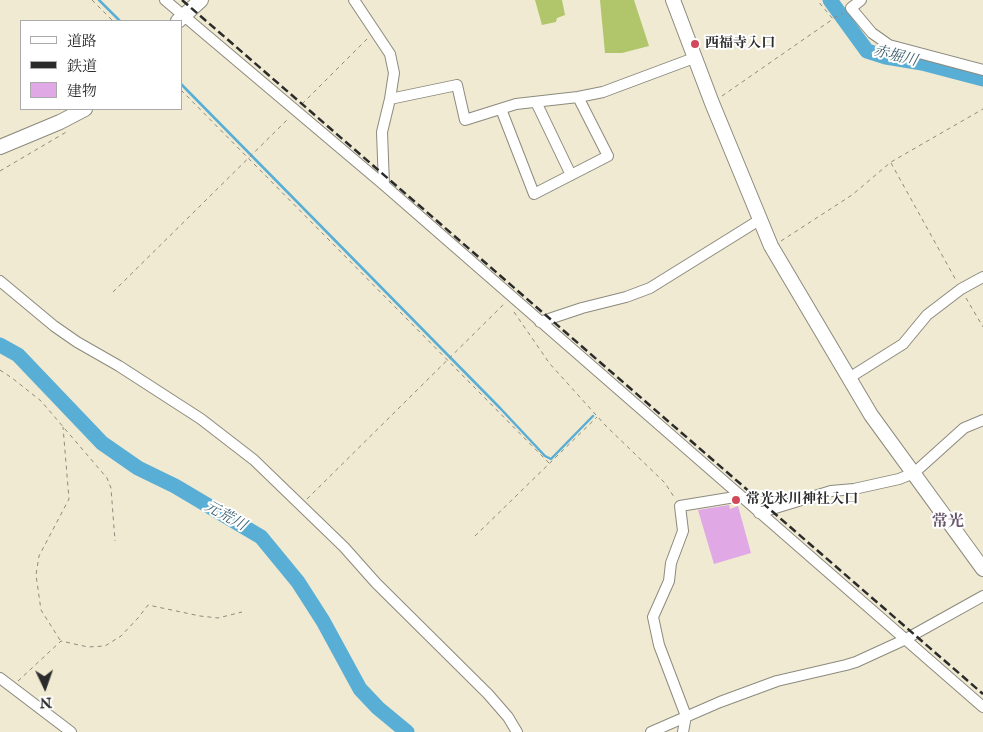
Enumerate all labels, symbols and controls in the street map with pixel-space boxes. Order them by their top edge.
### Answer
legend [20,20,182,110]
text: 道路 [67,32,97,51]
place label: 西福寺入口 [705,36,775,52]
marker: 西福寺入口 [689,38,701,50]
water label: 赤堀川 [871,43,919,71]
text: 鉄道 [67,57,97,76]
text: 建物 [67,82,97,101]
place label: 常光氷川神社入口 [746,492,858,508]
marker: 常光氷川神社入口 [730,494,742,506]
water label: 元荒川 [201,498,249,536]
district label: 常光 [932,513,964,533]
north arrow [20,662,70,712]
text: N [39,693,52,711]

